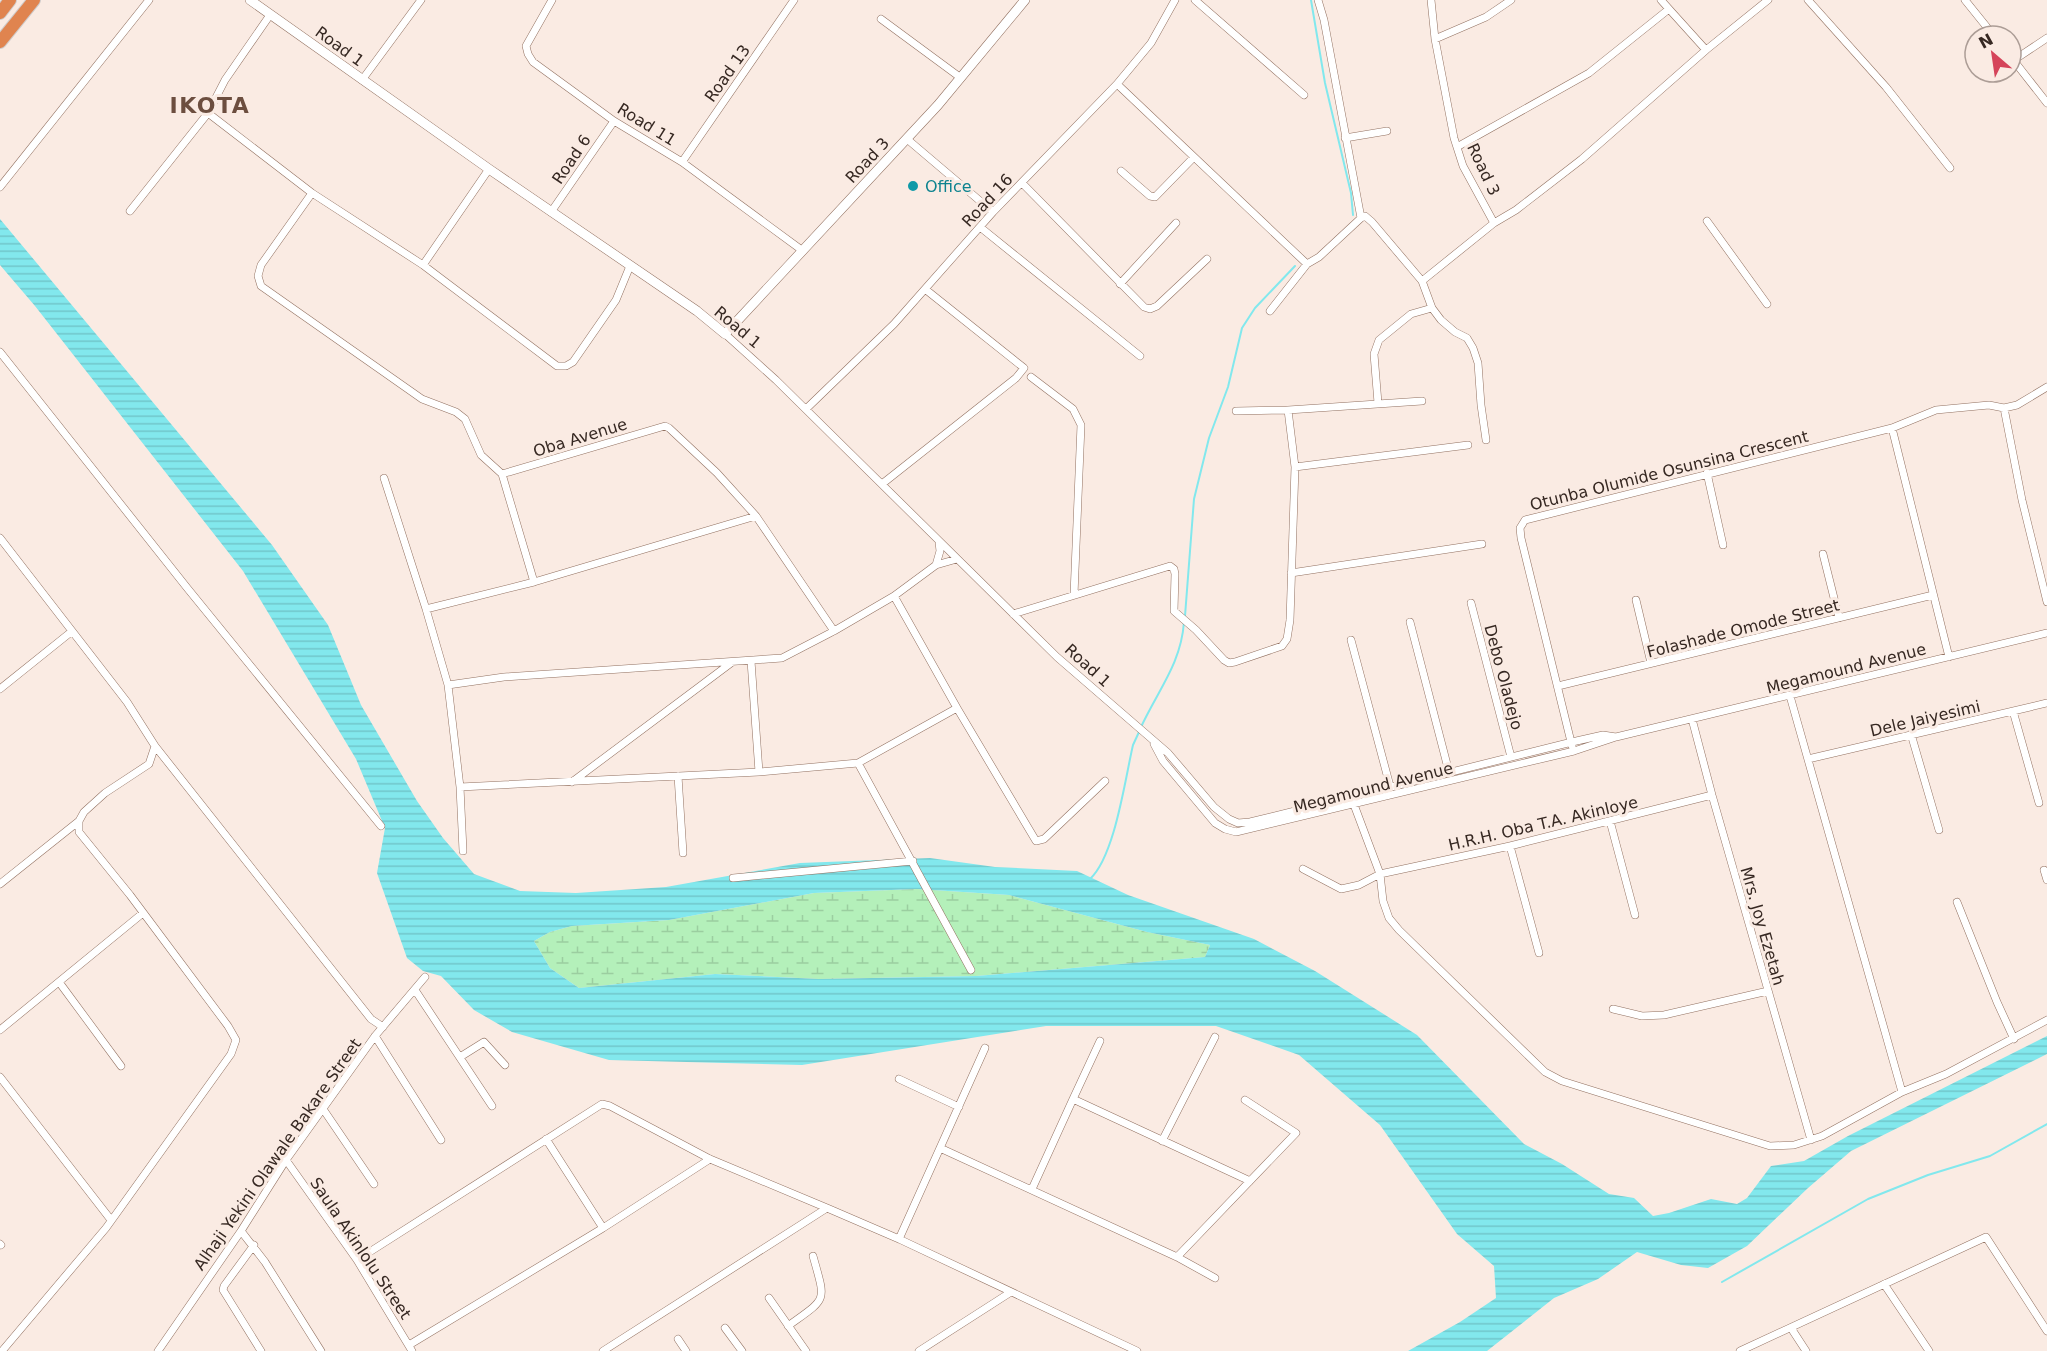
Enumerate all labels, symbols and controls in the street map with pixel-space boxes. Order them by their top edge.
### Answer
street label: Road 1 [312,22,368,70]
north arrow [1963,24,2023,84]
text: N [1976,30,1996,53]
street label: Road 13 [701,41,754,106]
district label: IKOTA [170,93,250,118]
street label: Road 11 [614,99,680,150]
street label: Road 6 [548,131,595,188]
street label: Road 3 [842,134,893,187]
street label: Road 3 [1463,140,1504,198]
street label: Road 16 [958,170,1017,231]
place label: Office [925,177,972,196]
marker: Office [906,179,920,193]
street label: Road 1 [710,302,765,352]
street label: Oba Avenue [531,414,629,461]
street label: Otunba Olumide Osunsina Crescent [1528,427,1810,514]
street label: Folashade Omode Street [1645,595,1841,662]
street label: Debo Oladejo [1480,622,1527,732]
street label: Megamound Avenue [1764,639,1928,698]
street label: Road 1 [1061,640,1115,691]
street label: Dele Jaiyesimi [1868,697,1982,740]
street label: Megamound Avenue [1291,758,1455,817]
street label: H.R.H. Oba T.A. Akinloye [1446,792,1640,855]
street label: Mrs. Joy Ezetah [1737,865,1789,988]
street label: Alhaji Yekini Olawale Bakare Street [190,1035,365,1274]
street label: Saula Akinlolu Street [306,1174,415,1323]

